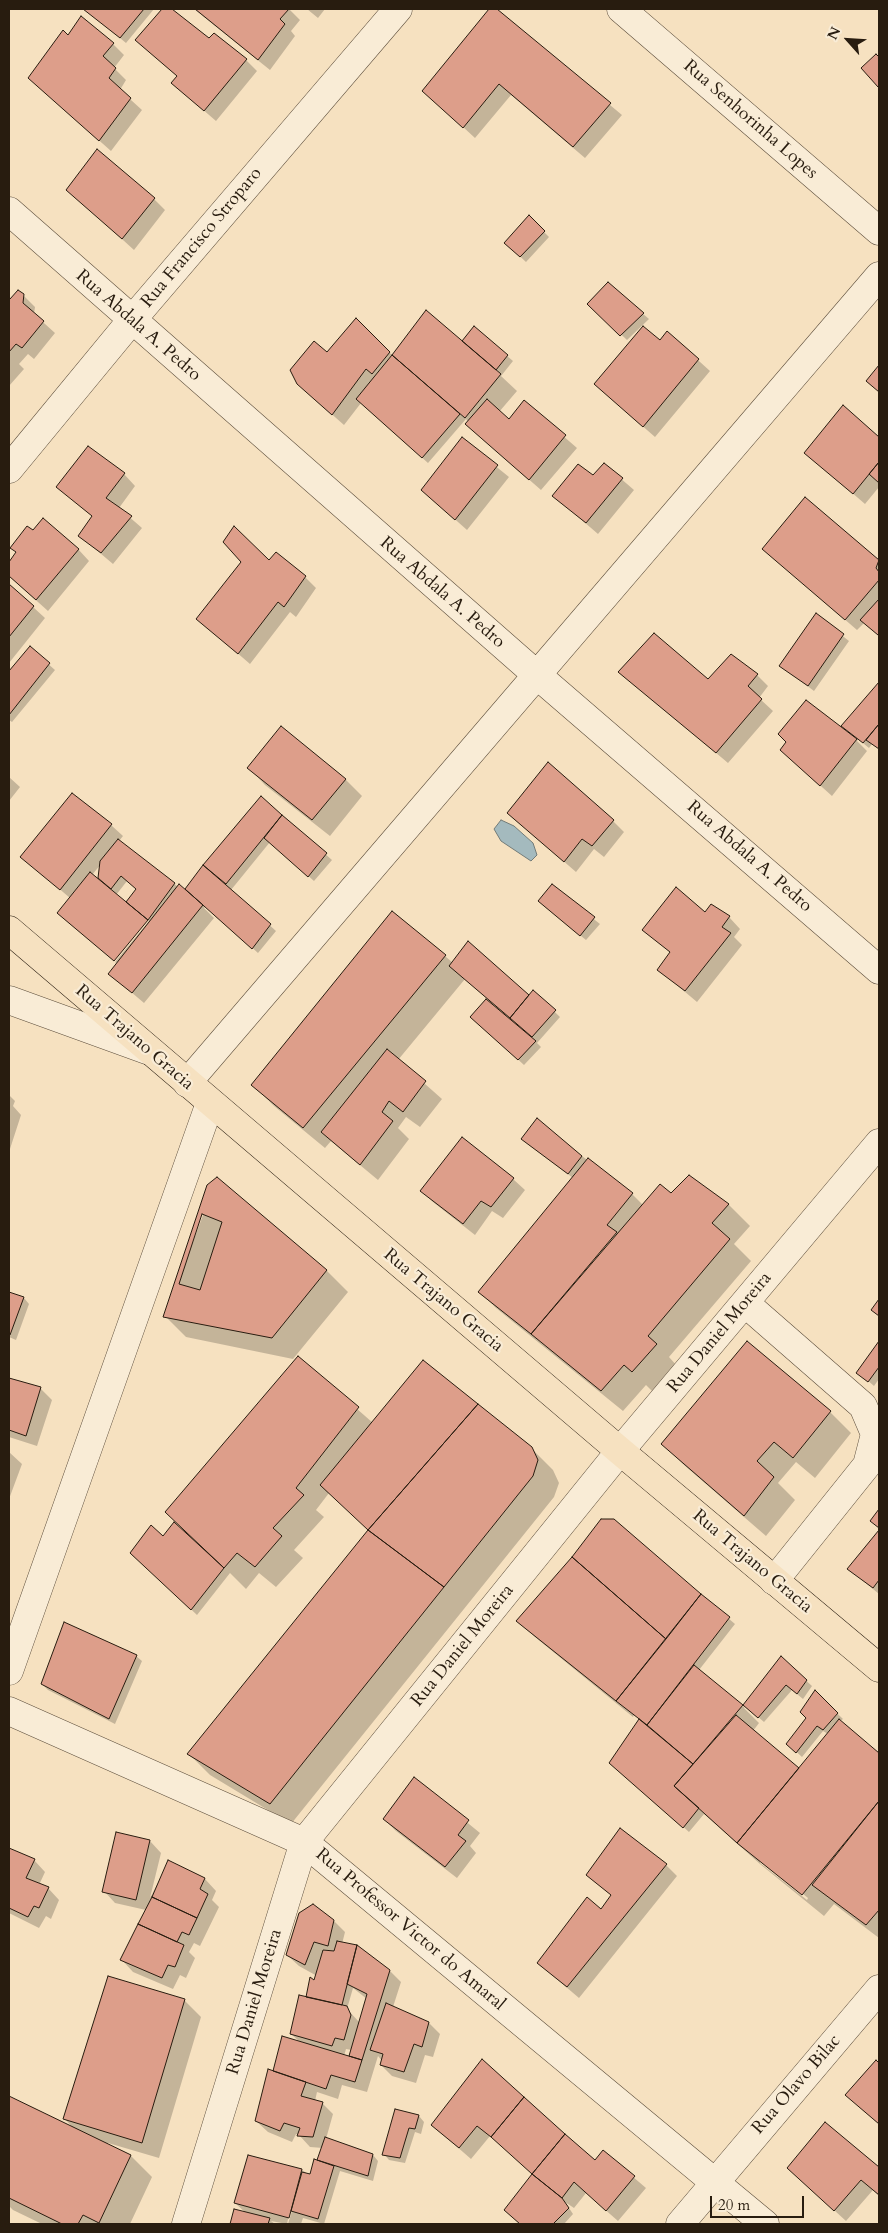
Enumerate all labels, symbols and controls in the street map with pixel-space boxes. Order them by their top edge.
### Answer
north arrow [823,15,873,65]
text: N [823,24,845,43]
street label: Rua Senhorinha Lopes [678,56,822,184]
street label: Rua Francisco Stroparo [137,163,267,313]
street label: Rua Abdala A. Pedro [71,266,205,386]
street label: Rua Abdala A. Pedro [375,533,509,653]
street label: Rua Abdala A. Pedro [682,797,816,917]
street label: Rua Trajano Gracia [70,981,198,1095]
street label: Rua Trajano Gracia [379,1245,507,1357]
street label: Rua Daniel Moreira [663,1268,777,1398]
street label: Rua Trajano Gracia [688,1506,816,1618]
street label: Rua Daniel Moreira [407,1580,519,1712]
street label: Rua Professor Victor do Amaral [311,1844,509,2016]
street label: Rua Daniel Moreira [223,1927,287,2077]
street label: Rua Olavo Bilac [748,2031,846,2139]
scale bar [713,2186,807,2218]
text: 20 m [718,2195,750,2215]

